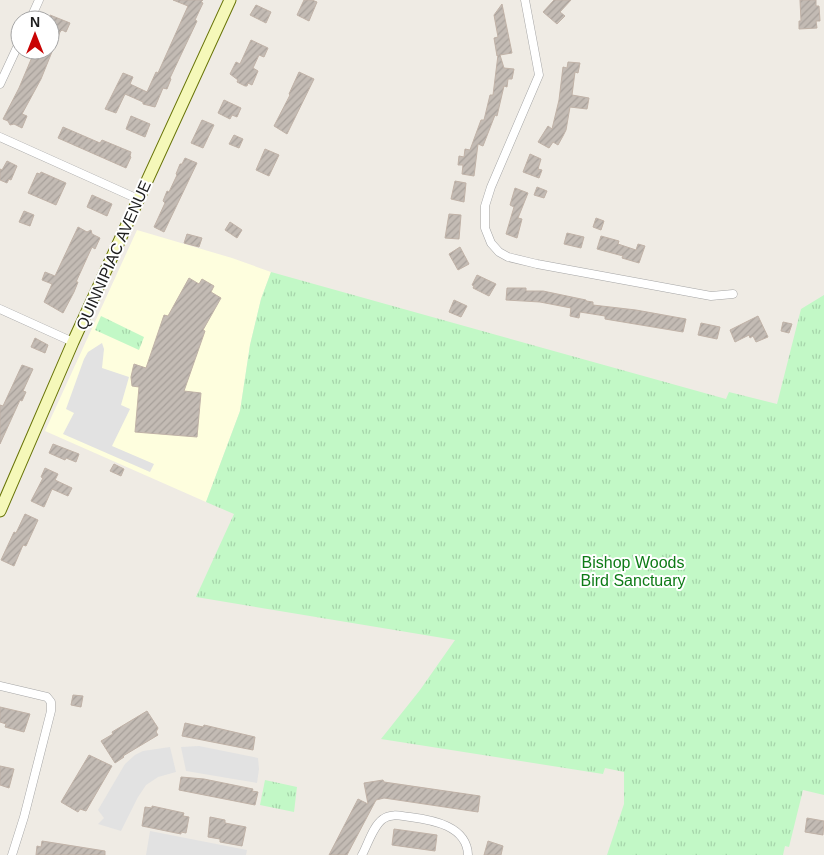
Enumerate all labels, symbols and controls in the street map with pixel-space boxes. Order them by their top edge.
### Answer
north arrow [10,10,60,60]
text: N [30,14,40,30]
street label: QUINNIPIAC AVENUE [73,178,154,332]
park label: Bishop Woods Bird Sanctuary [581,554,685,589]

